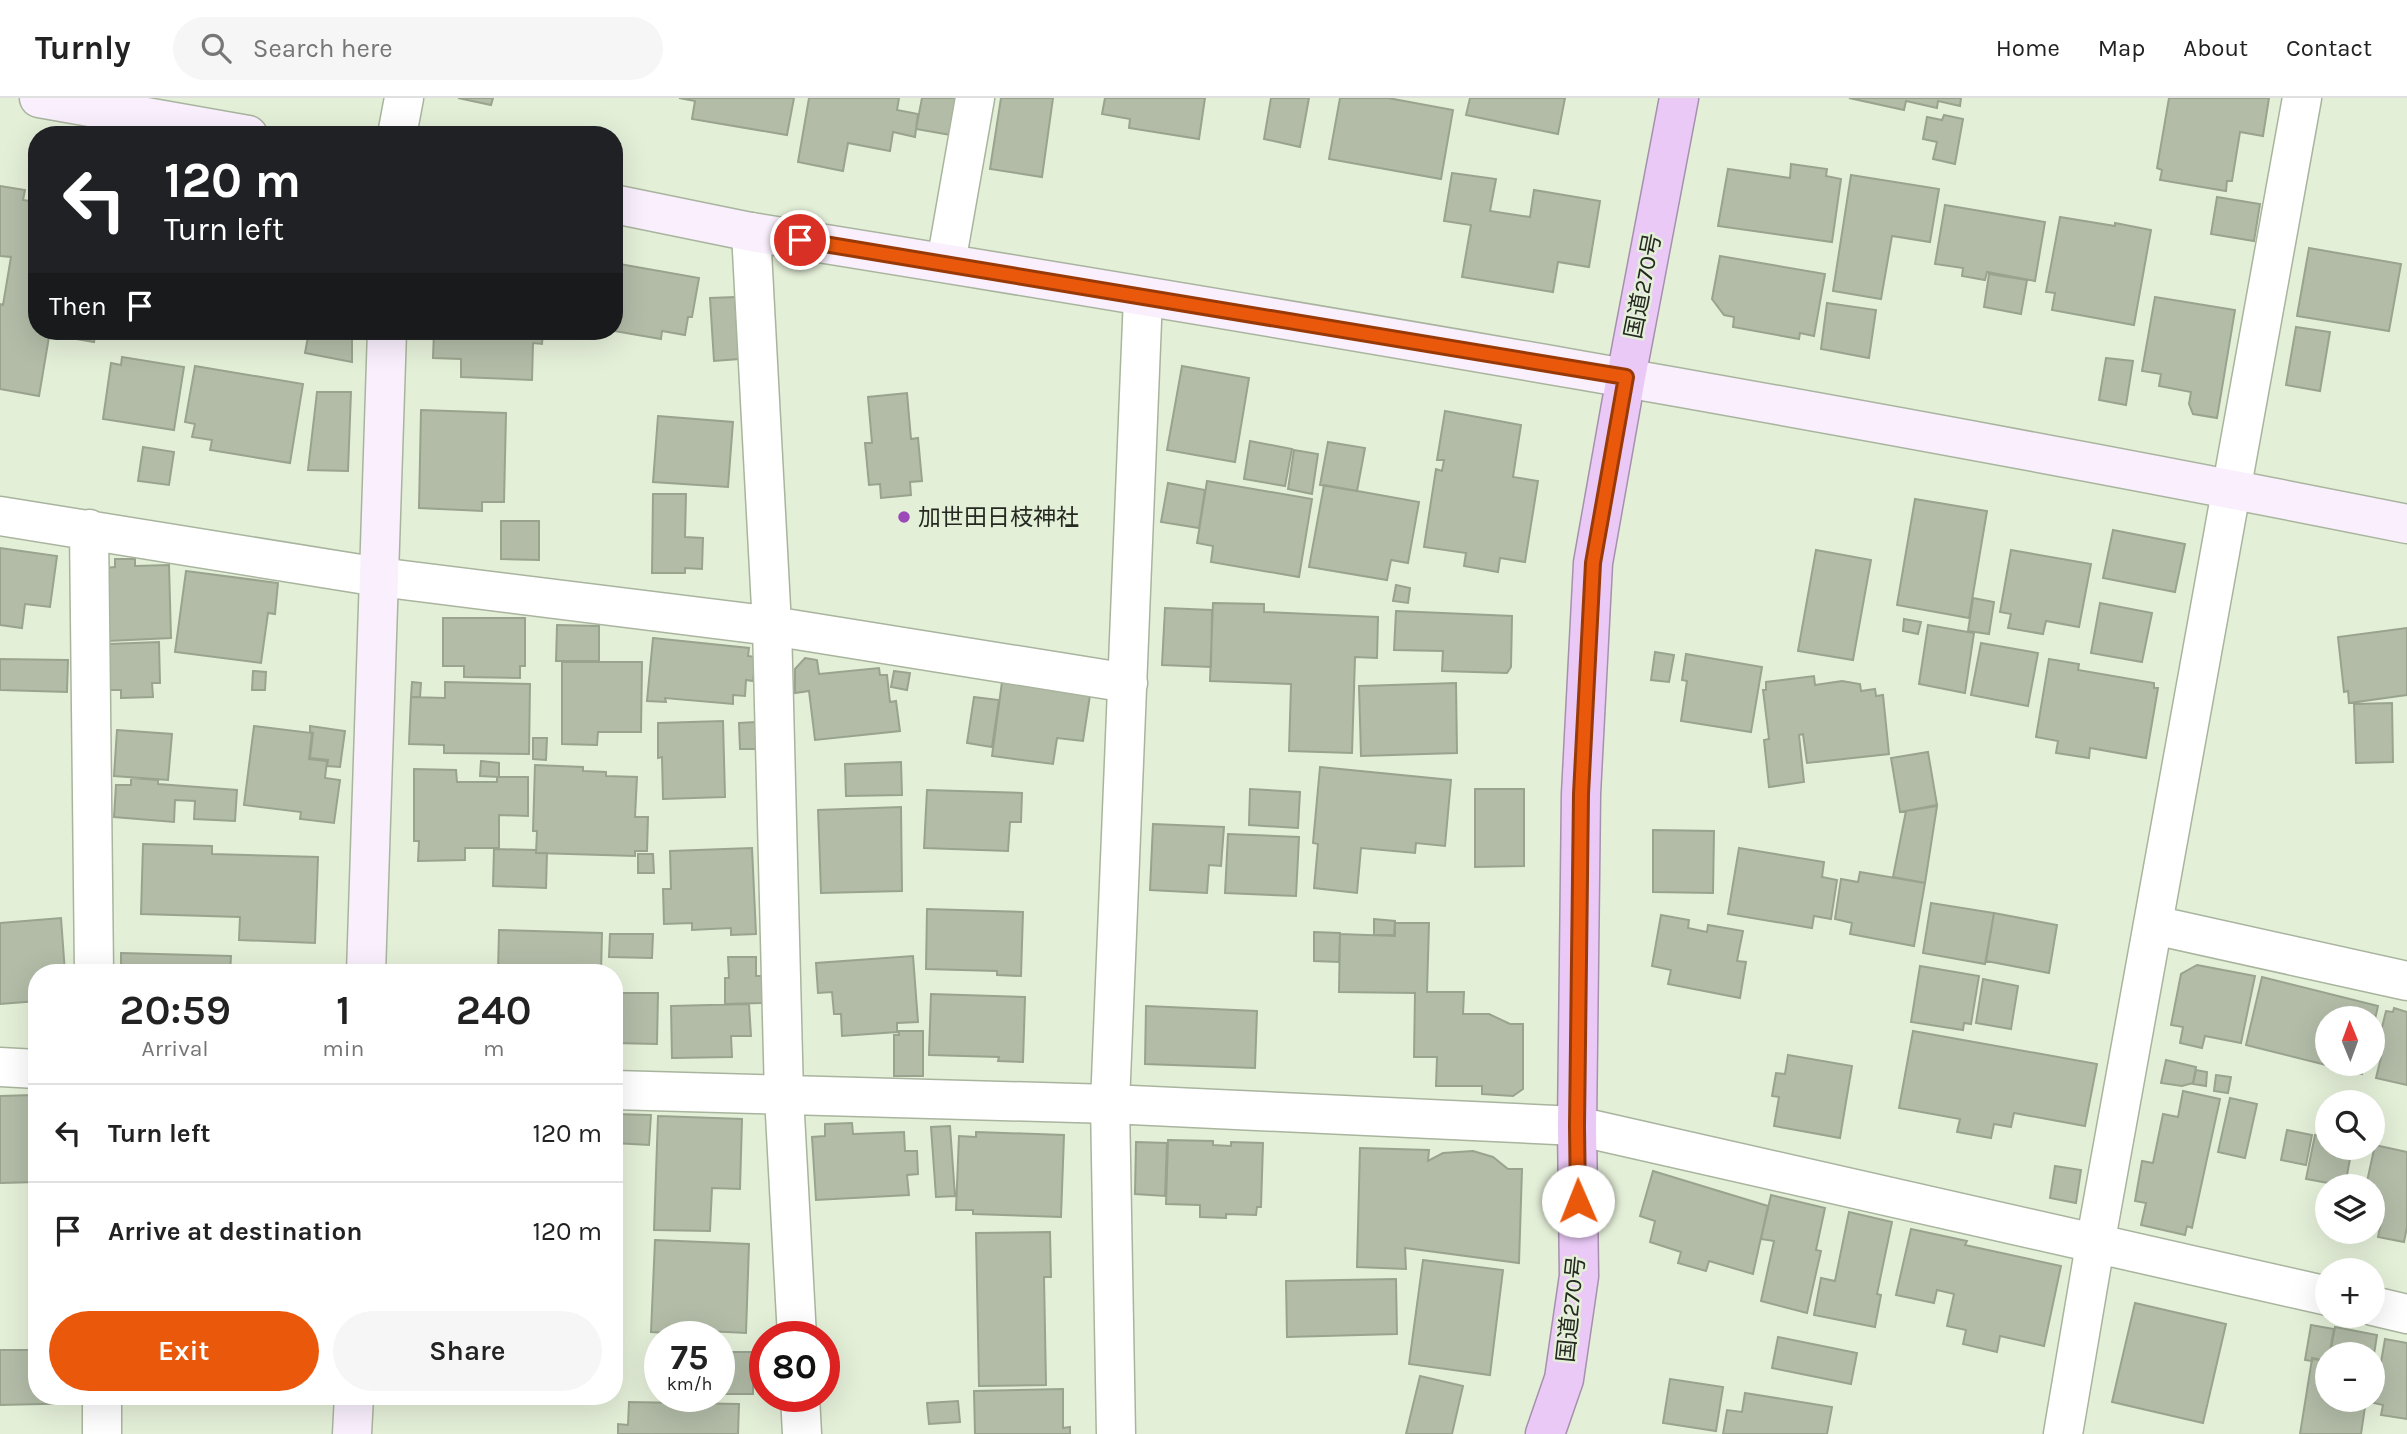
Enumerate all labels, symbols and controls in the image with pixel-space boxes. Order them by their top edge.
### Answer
search box [173,17,663,80]
text: Turnly [35,29,131,67]
icon: search [197,29,235,67]
text: Search here [253,33,393,64]
text: Home [1996,34,2060,62]
text: Map [2098,34,2145,62]
text: About [2183,34,2248,62]
text: Contact [2286,34,2372,62]
text: 120 m [164,152,301,209]
icon: left [49,154,140,245]
pin [770,210,830,270]
text: Turn left [164,211,284,248]
icon: arrive [781,221,819,259]
street label: 国道270号 [1620,231,1666,341]
icon: arrive [121,287,159,325]
text: Then [49,291,107,322]
place label: 加世田日枝神社 [918,504,1079,531]
marker: 加世田日枝神社 [896,509,912,525]
text: 20:59 [119,985,231,1035]
text: 1 [336,985,351,1035]
text: 240 [456,985,532,1035]
north arrow [2315,1006,2385,1076]
map controls [2315,1006,2385,1412]
text: Arrival [141,1035,209,1062]
text: min [322,1035,365,1062]
text: m [483,1035,505,1062]
button: search [2315,1090,2385,1160]
icon: left [49,1114,87,1152]
text: Turn left [108,1118,210,1149]
text: 120 m [532,1118,602,1149]
position arrow [1541,1164,1615,1238]
button: layers [2315,1174,2385,1244]
icon: arrive [49,1212,87,1250]
text: Arrive at destination [108,1216,362,1247]
text: 120 m [532,1216,602,1247]
street label: 国道270号 [1552,1254,1590,1364]
button: + [2315,1258,2385,1328]
button: Exit [49,1311,319,1391]
button: Share [333,1311,602,1391]
speed limit sign: 80 [749,1321,840,1412]
text: 75 [671,1337,708,1378]
button: − [2315,1342,2385,1412]
text: km/h [667,1373,712,1395]

